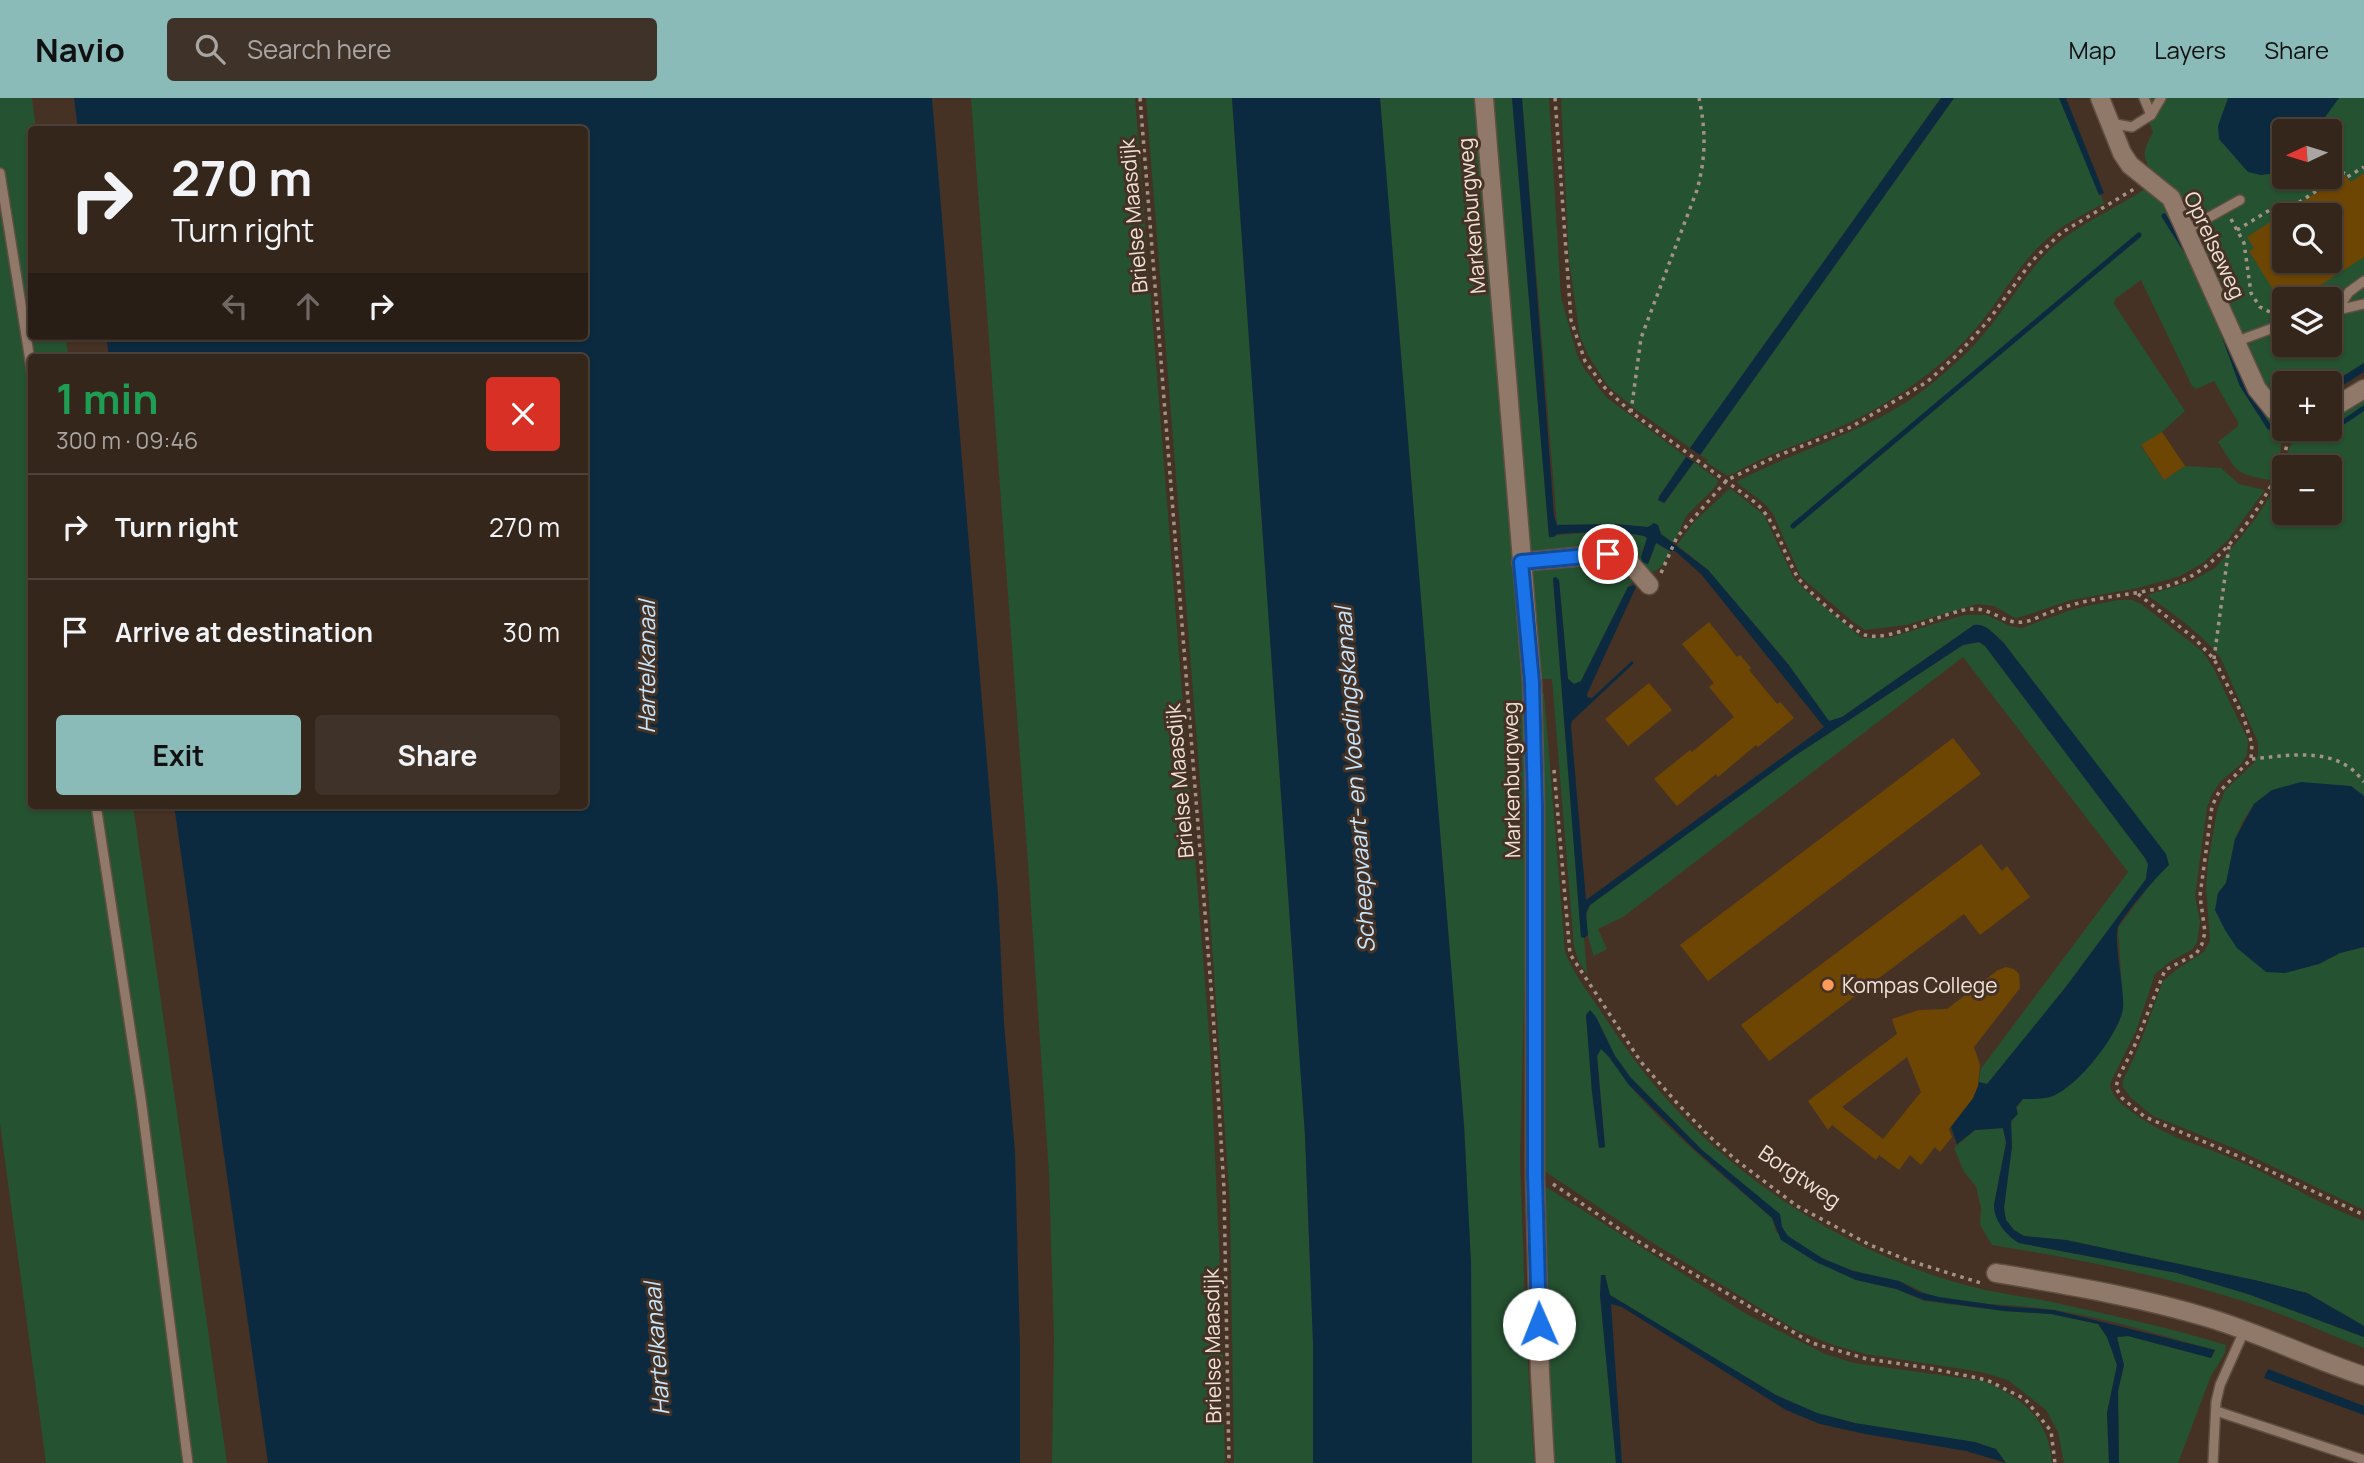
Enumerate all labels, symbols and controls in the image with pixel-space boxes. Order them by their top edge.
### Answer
search box [167,18,657,81]
text: Navio [35,27,125,72]
icon: search [191,30,229,68]
text: Search here [247,31,391,67]
text: Map [2069,33,2116,66]
text: Layers [2154,33,2226,66]
text: Share [2264,33,2329,66]
north arrow [2272,119,2342,189]
map controls [2272,119,2342,525]
street label: Brielse Maasdijk [1112,137,1154,294]
street label: Markenburgweg [1450,137,1492,295]
text: 270 m [171,144,312,211]
icon: right [56,154,147,245]
street label: Oprelseweg [2178,187,2252,303]
button: search [2272,203,2342,273]
text: Turn right [171,208,314,252]
icon: left [216,287,254,325]
icon: ahead [289,287,327,325]
icon: right [362,287,400,325]
button: layers [2272,287,2342,357]
text: 1 min [56,369,159,427]
button: + [2272,371,2342,441]
button: close [486,377,560,451]
text: 300 m · 09:46 [56,424,198,456]
button: − [2272,455,2342,525]
icon: right [56,508,94,546]
text: Turn right [115,509,239,545]
text: 270 m [489,509,560,545]
pin [1578,524,1638,584]
icon: arrive [1589,535,1627,573]
water label: Hartelkanaal [630,598,662,734]
water label: Scheepvaart- en Voedingskanaal [1326,603,1382,954]
icon: arrive [56,613,94,651]
text: Arrive at destination [115,614,373,650]
text: 30 m [503,614,560,650]
street label: Brielse Maasdijk [1158,702,1200,859]
street label: Markenburgweg [1496,702,1526,858]
button: Exit [56,715,301,795]
button: Share [315,715,560,795]
place label: Kompas College [1842,971,1997,999]
marker: Kompas College [1820,977,1836,993]
street label: Borgtweg [1753,1138,1847,1214]
street label: Brielse Maasdijk [1197,1268,1227,1424]
water label: Hartelkanaal [635,1279,677,1417]
position arrow [1502,1287,1576,1361]

